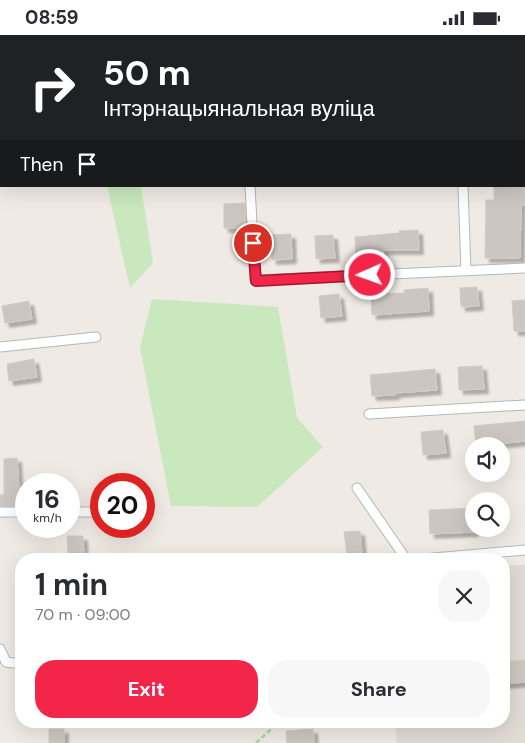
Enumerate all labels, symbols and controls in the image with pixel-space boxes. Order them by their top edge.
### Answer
text: 08:59 [25,5,79,30]
text: 50 m [103,50,191,96]
icon: right [20,55,85,120]
text: Інтэрнацыянальная вуліца [103,94,375,123]
icon: arrive [73,150,101,178]
text: Then [20,152,63,177]
pin [232,222,274,264]
icon: arrive [239,229,267,257]
position arrow [343,248,395,300]
map controls [465,437,510,537]
button: sound [465,437,510,482]
speed limit sign: 20 [90,473,155,538]
text: 16 [35,483,60,516]
button: search [465,492,510,537]
text: km/h [33,510,62,526]
text: 1 min [35,565,108,604]
button: close [438,570,490,622]
text: 70 m · 09:00 [35,604,131,625]
button: Exit [35,660,258,718]
button: Share [268,660,490,718]

